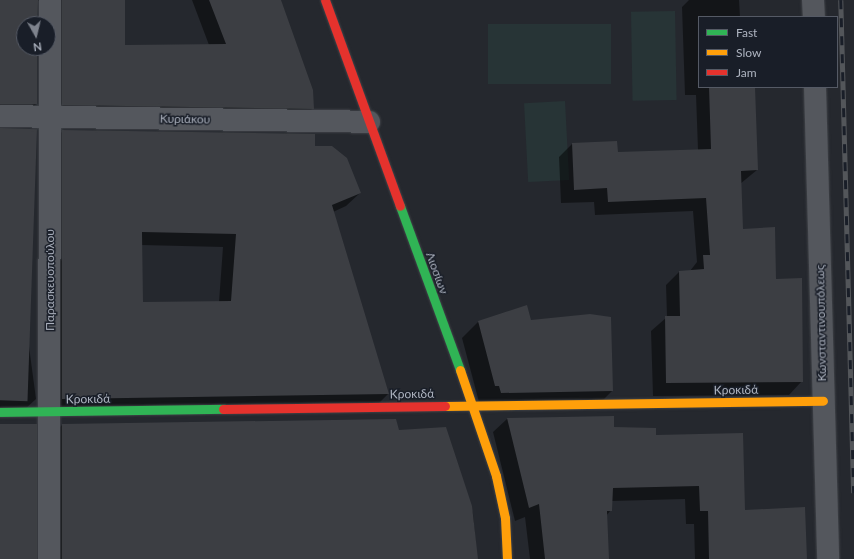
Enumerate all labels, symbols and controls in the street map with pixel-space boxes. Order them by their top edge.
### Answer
north arrow [16,16,56,56]
legend [698,16,838,88]
text: Fast [736,25,757,40]
text: N [33,40,43,54]
text: Slow [736,45,761,60]
text: Jam [736,65,757,80]
street label: Κυριάκου [160,111,210,127]
street label: Παρασκευοπούλου [43,229,57,331]
street label: Λιοσίων [423,250,451,296]
street label: Κωνσταντινουπόλεως [813,264,829,382]
street label: Κροκιδά [714,382,758,398]
street label: Κροκιδά [390,386,434,402]
street label: Κροκιδά [66,391,110,407]

